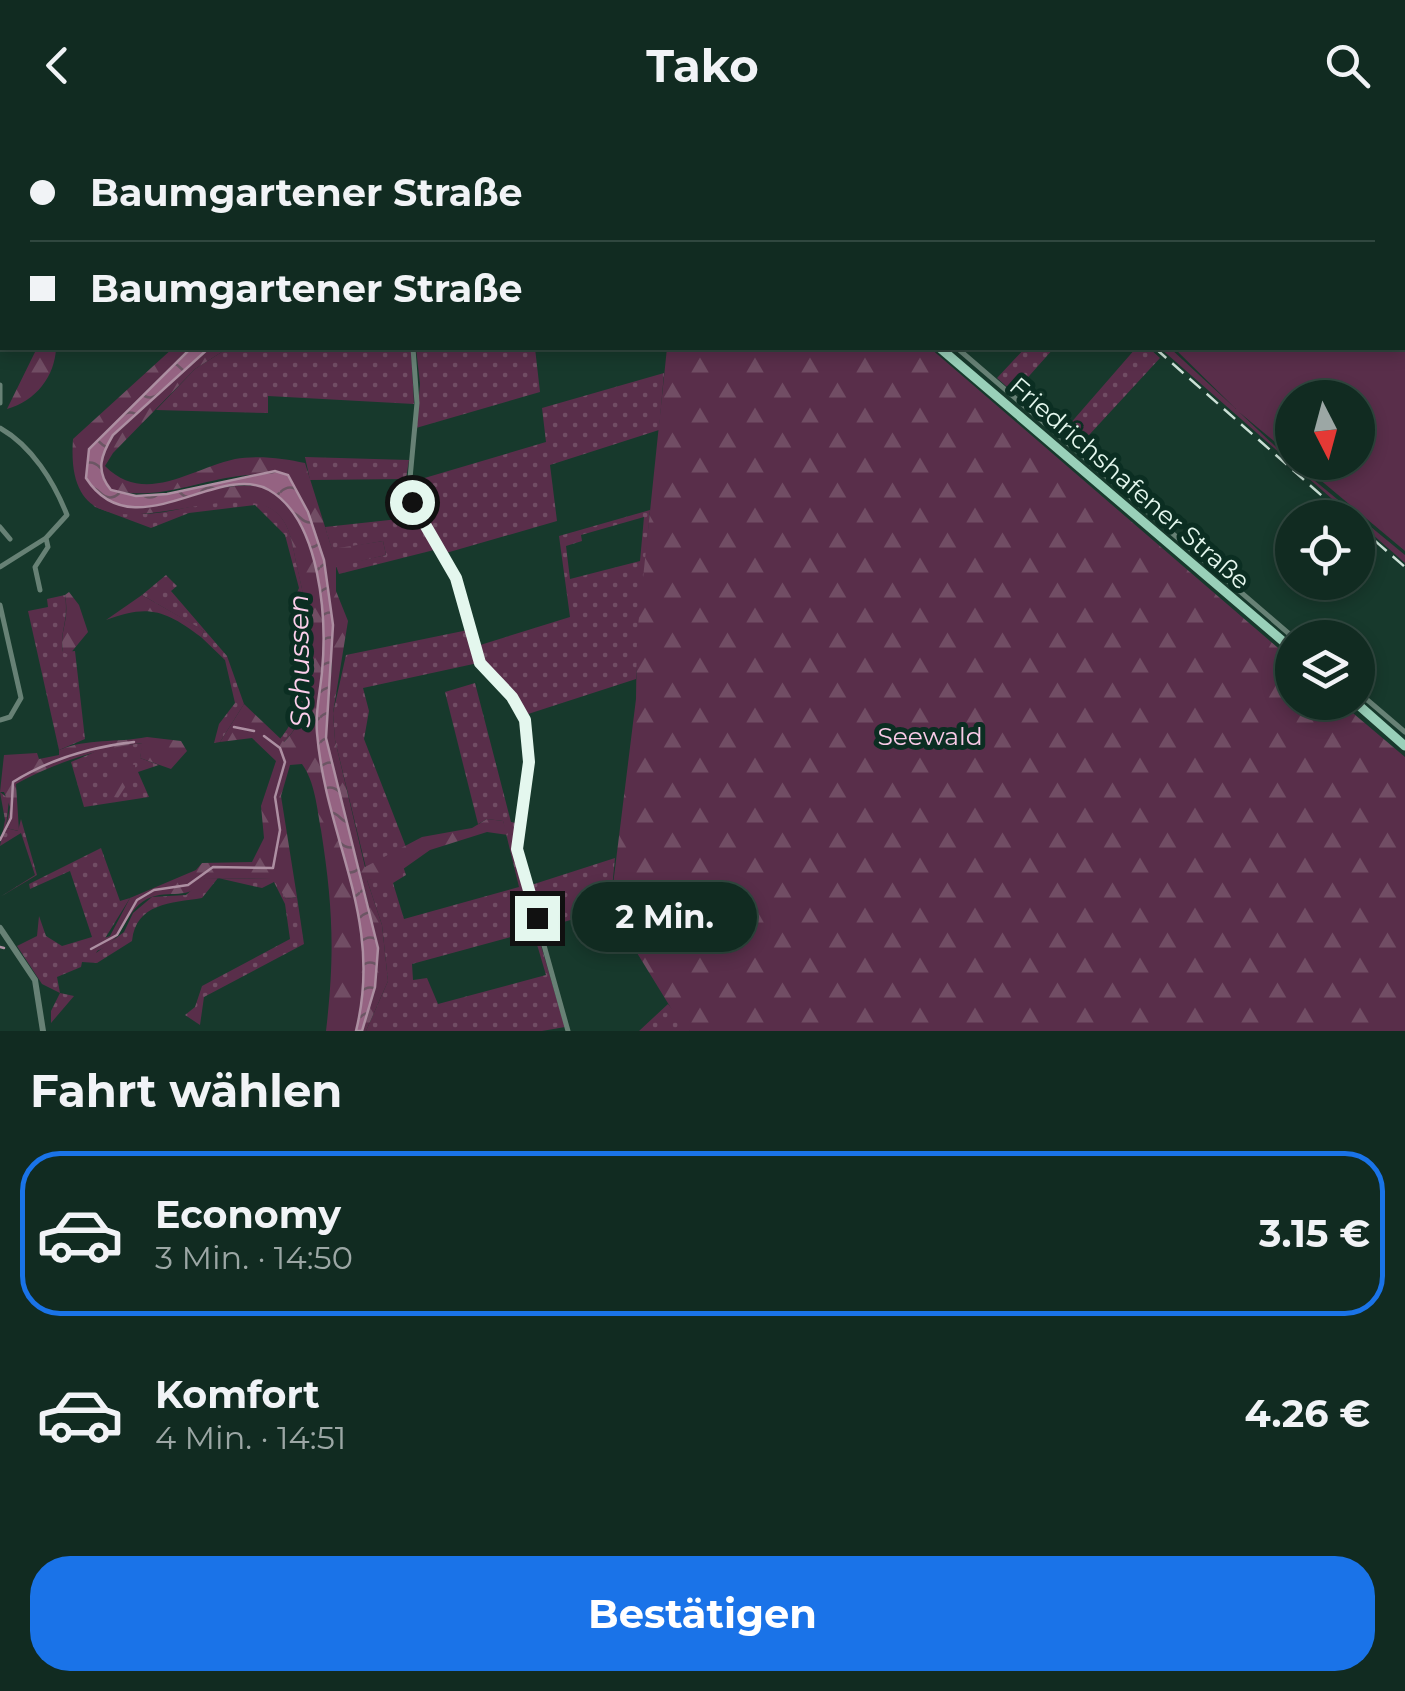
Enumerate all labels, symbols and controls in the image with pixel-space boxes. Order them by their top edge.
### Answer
icon: back [30,38,85,93]
text: Tako [646,38,759,93]
icon: search [1320,38,1375,93]
text: Baumgartener Straße [90,169,522,216]
text: Baumgartener Straße [90,265,522,312]
street label: Friedrichshafener Straße [1004,371,1256,595]
north arrow [1275,380,1375,480]
map controls [1275,380,1375,720]
route start [390,480,435,525]
button: locate [1275,500,1375,600]
water label: Schussen [281,594,317,728]
button: layers [1275,620,1375,720]
park label: Seewald [877,721,983,751]
callout: 2 Min. [572,883,757,953]
route end [515,896,560,941]
text: 2 Min. [615,897,714,936]
text: Fahrt wählen [30,1063,342,1118]
icon: car [35,1189,125,1279]
text: Economy [155,1191,341,1238]
text: 3.15 € [1259,1210,1370,1257]
text: 3 Min. · 14:50 [155,1238,353,1277]
icon: car [35,1369,125,1459]
text: Komfort [155,1371,320,1418]
text: 4.26 € [1245,1390,1370,1437]
text: 4 Min. · 14:51 [155,1418,346,1457]
button: Bestätigen [30,1556,1375,1671]

